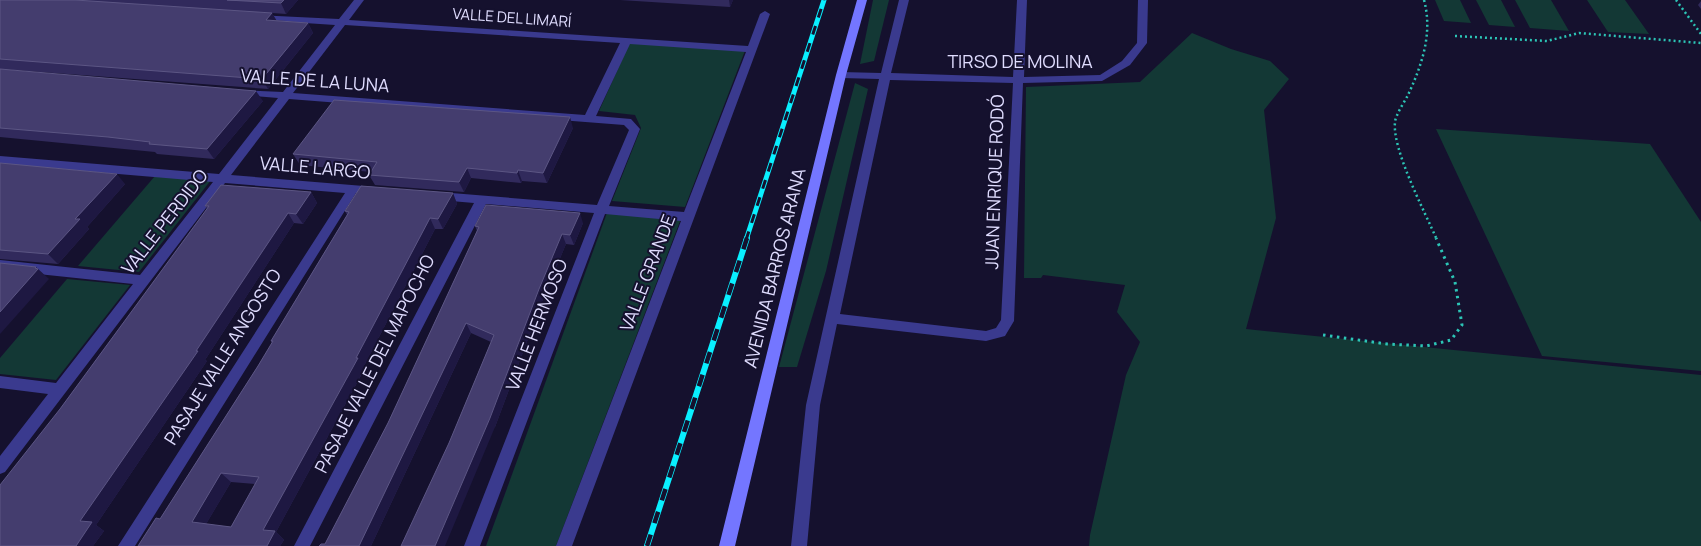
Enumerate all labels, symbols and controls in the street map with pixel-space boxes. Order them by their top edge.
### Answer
street label: VALLE DEL LIMARÍ [452,3,573,32]
street label: TIRSO DE MOLINA [947,49,1093,73]
street label: VALLE DE LA LUNA [240,63,391,97]
street label: JUAN ENRIQUE RODÓ [979,94,1009,270]
street label: VALLE LARGO [259,150,371,184]
street label: VALLE PERDIDO [116,164,213,279]
street label: AVENIDA BARROS ARANA [738,165,811,370]
street label: VALLE GRANDE [614,211,680,335]
street label: PASAJE VALLE DEL MAPOCHO [309,250,440,477]
street label: VALLE HERMOSO [500,255,572,394]
street label: PASAJE VALLE ANGOSTO [158,264,286,449]

